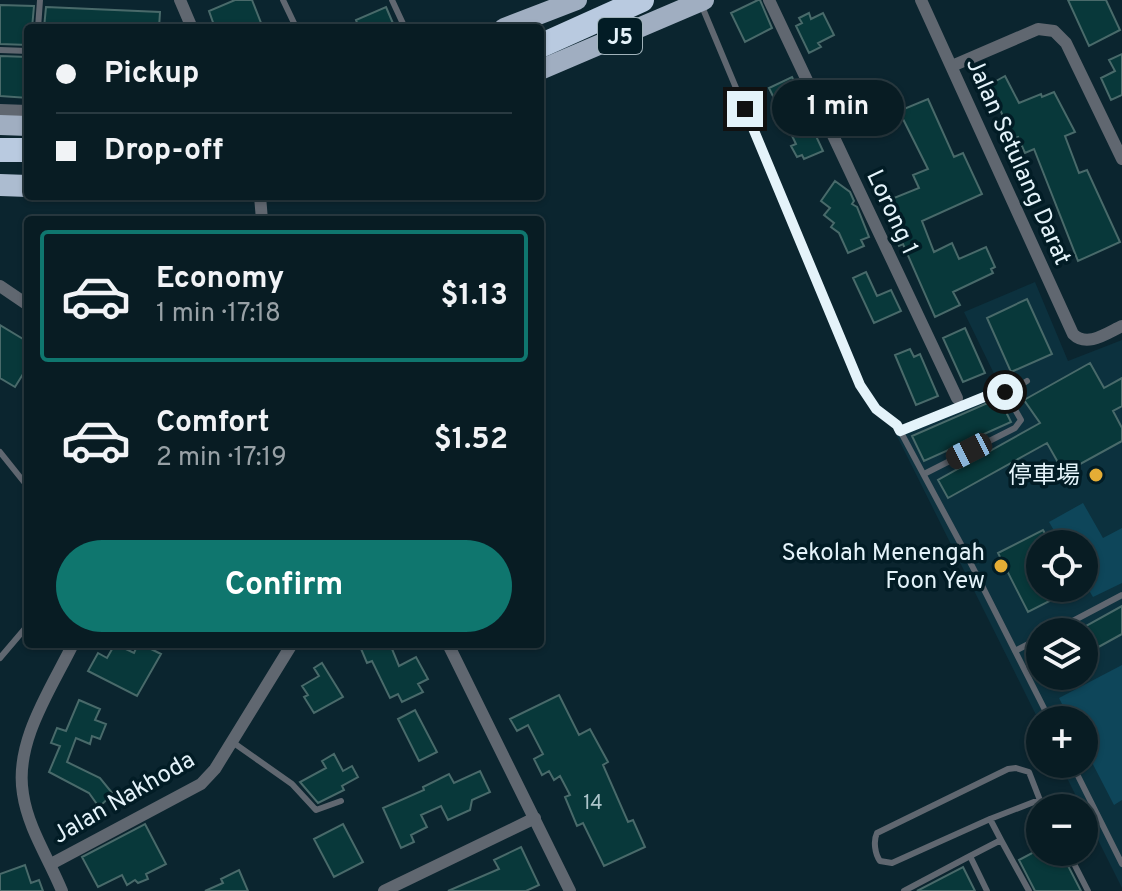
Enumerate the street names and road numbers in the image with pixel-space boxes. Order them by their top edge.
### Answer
road number: J5 [598,18,642,54]
street label: Jalan Setulang Darat [958,53,1076,270]
street label: Lorong 1 [858,165,924,260]
street label: Jalan Nakhoda [47,746,201,852]

